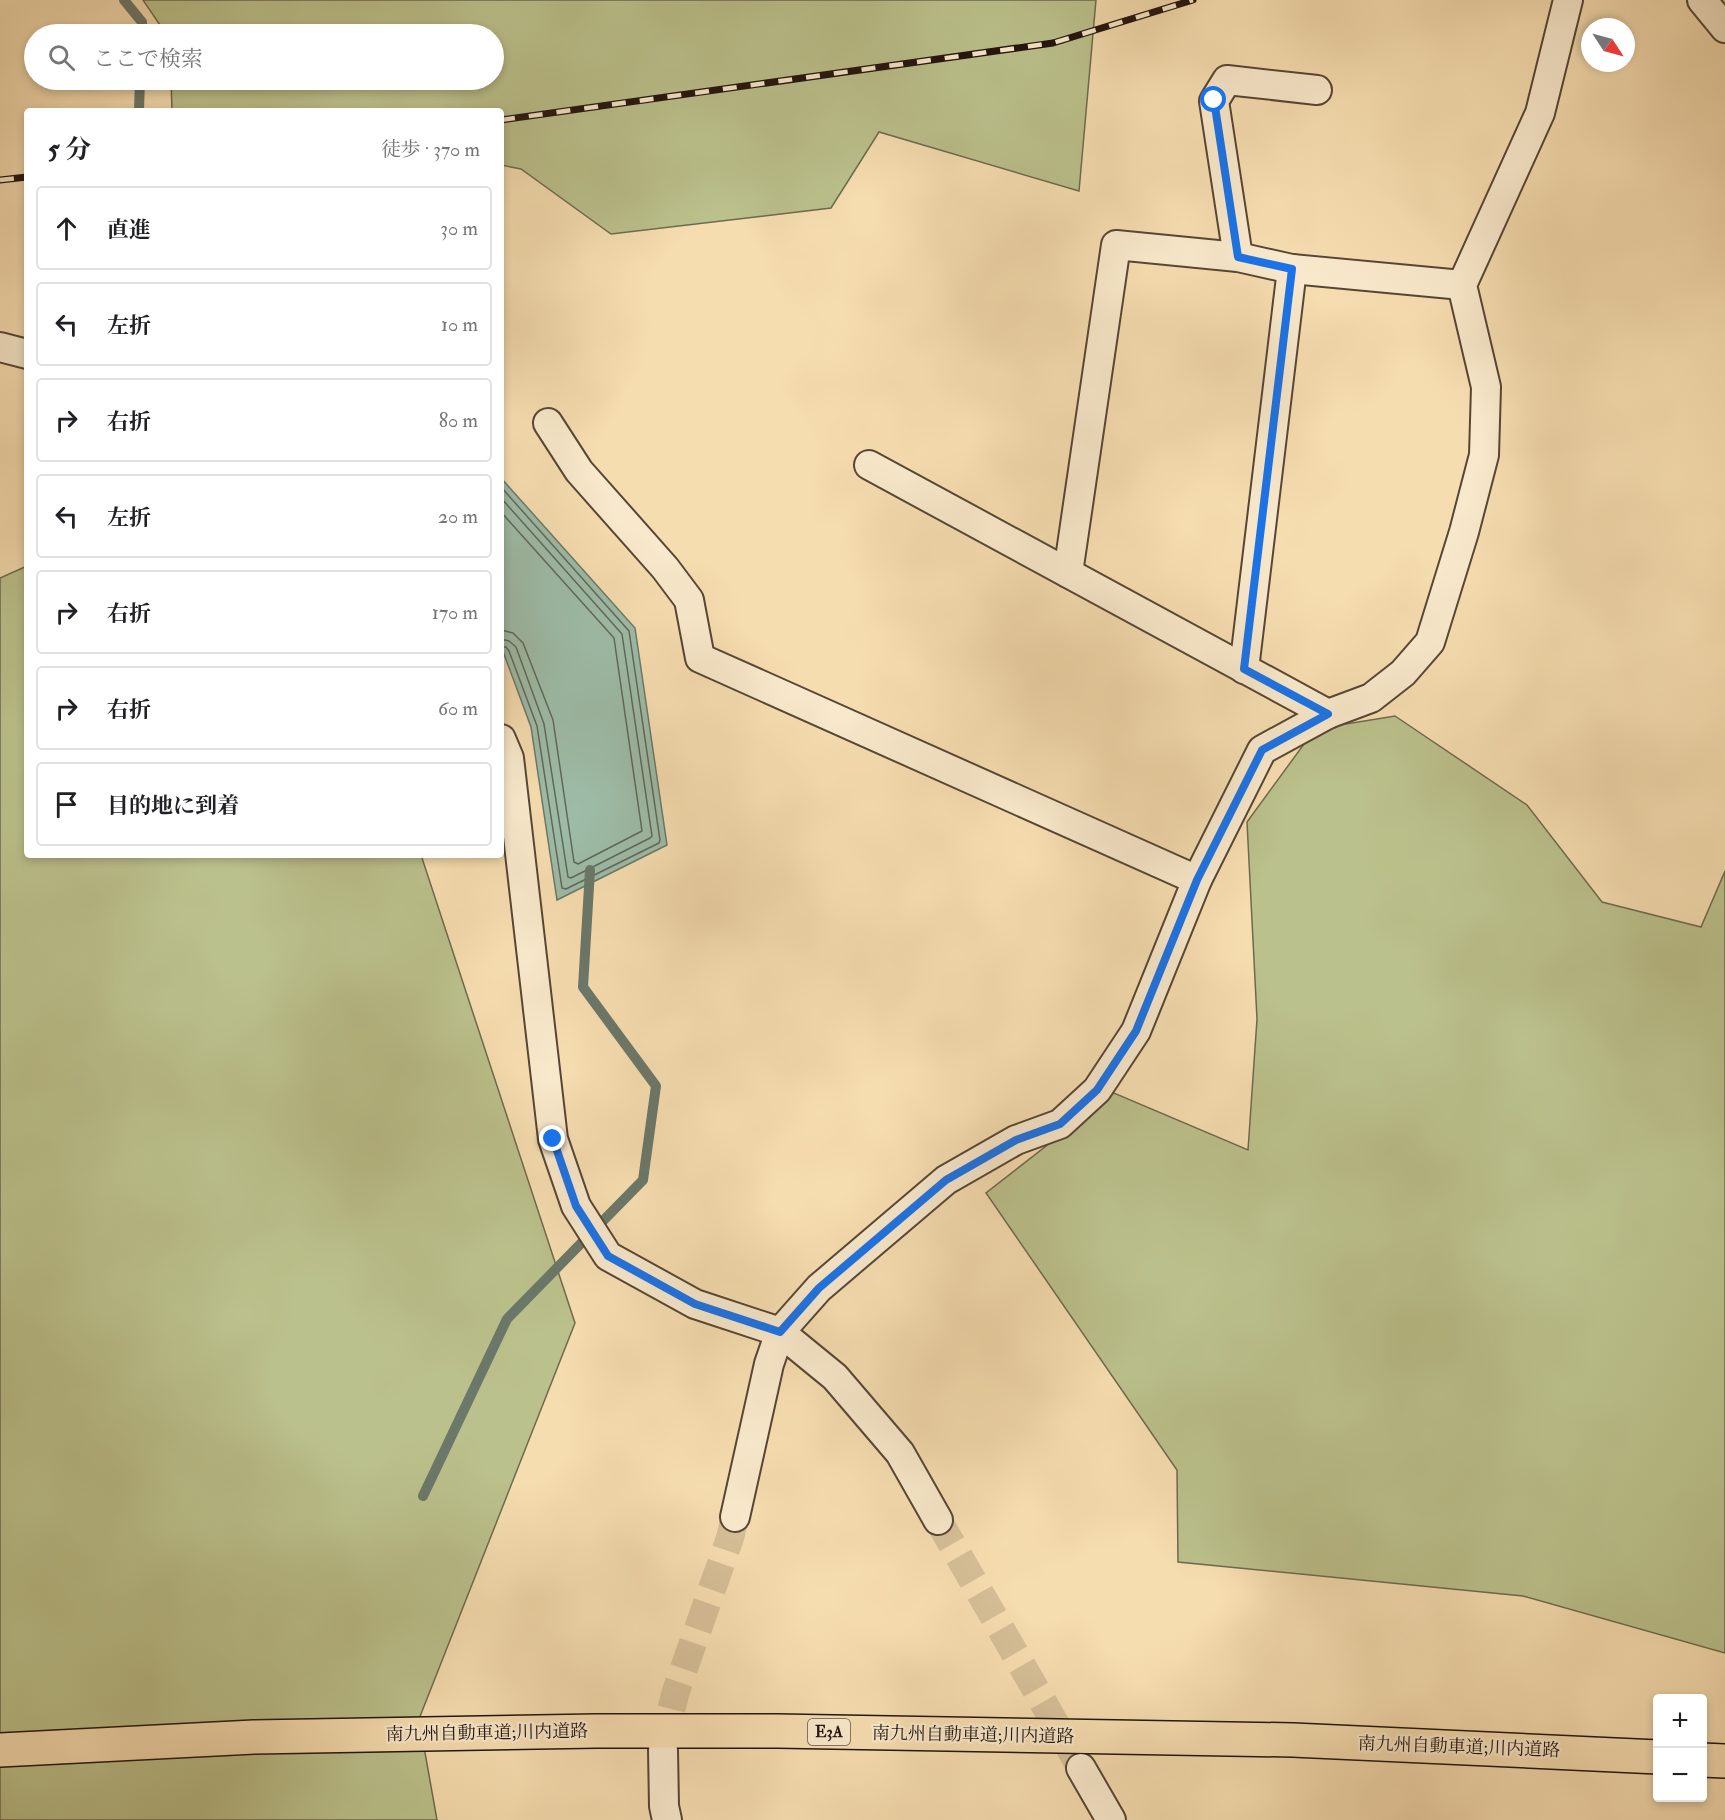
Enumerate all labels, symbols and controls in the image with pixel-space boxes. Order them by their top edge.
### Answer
north arrow [1581,18,1635,72]
search box [24,24,504,90]
icon: search [45,41,78,74]
text: ここで検索 [93,45,203,73]
route start [1200,86,1226,112]
text: 5 分 [48,134,91,166]
text: 徒歩 · 370 m [381,137,480,162]
icon: ahead [50,212,83,245]
text: 直進 [107,216,151,244]
text: 30 m [440,216,478,241]
icon: left [50,308,83,341]
text: 左折 [107,312,151,340]
text: 10 m [441,312,478,337]
icon: right [50,404,83,437]
text: 右折 [107,408,151,436]
text: 80 m [439,408,478,433]
icon: left [50,500,83,533]
text: 左折 [107,504,151,532]
text: 20 m [438,504,478,529]
icon: right [50,596,83,629]
text: 右折 [107,600,151,628]
text: 170 m [432,600,478,625]
icon: right [50,692,83,725]
text: 右折 [107,696,151,724]
text: 60 m [438,696,478,721]
icon: arrive [50,788,83,821]
text: 目的地に到着 [107,792,239,820]
route end [539,1125,565,1151]
map controls [1653,1694,1707,1802]
button: + [1653,1694,1707,1748]
road number: E3A [808,1719,850,1745]
street label: 南九州自動車道;川内道路 [386,1720,588,1746]
street label: 南九州自動車道;川内道路 [872,1722,1074,1748]
street label: 南九州自動車道;川内道路 [1357,1732,1561,1762]
button: − [1653,1748,1707,1802]

